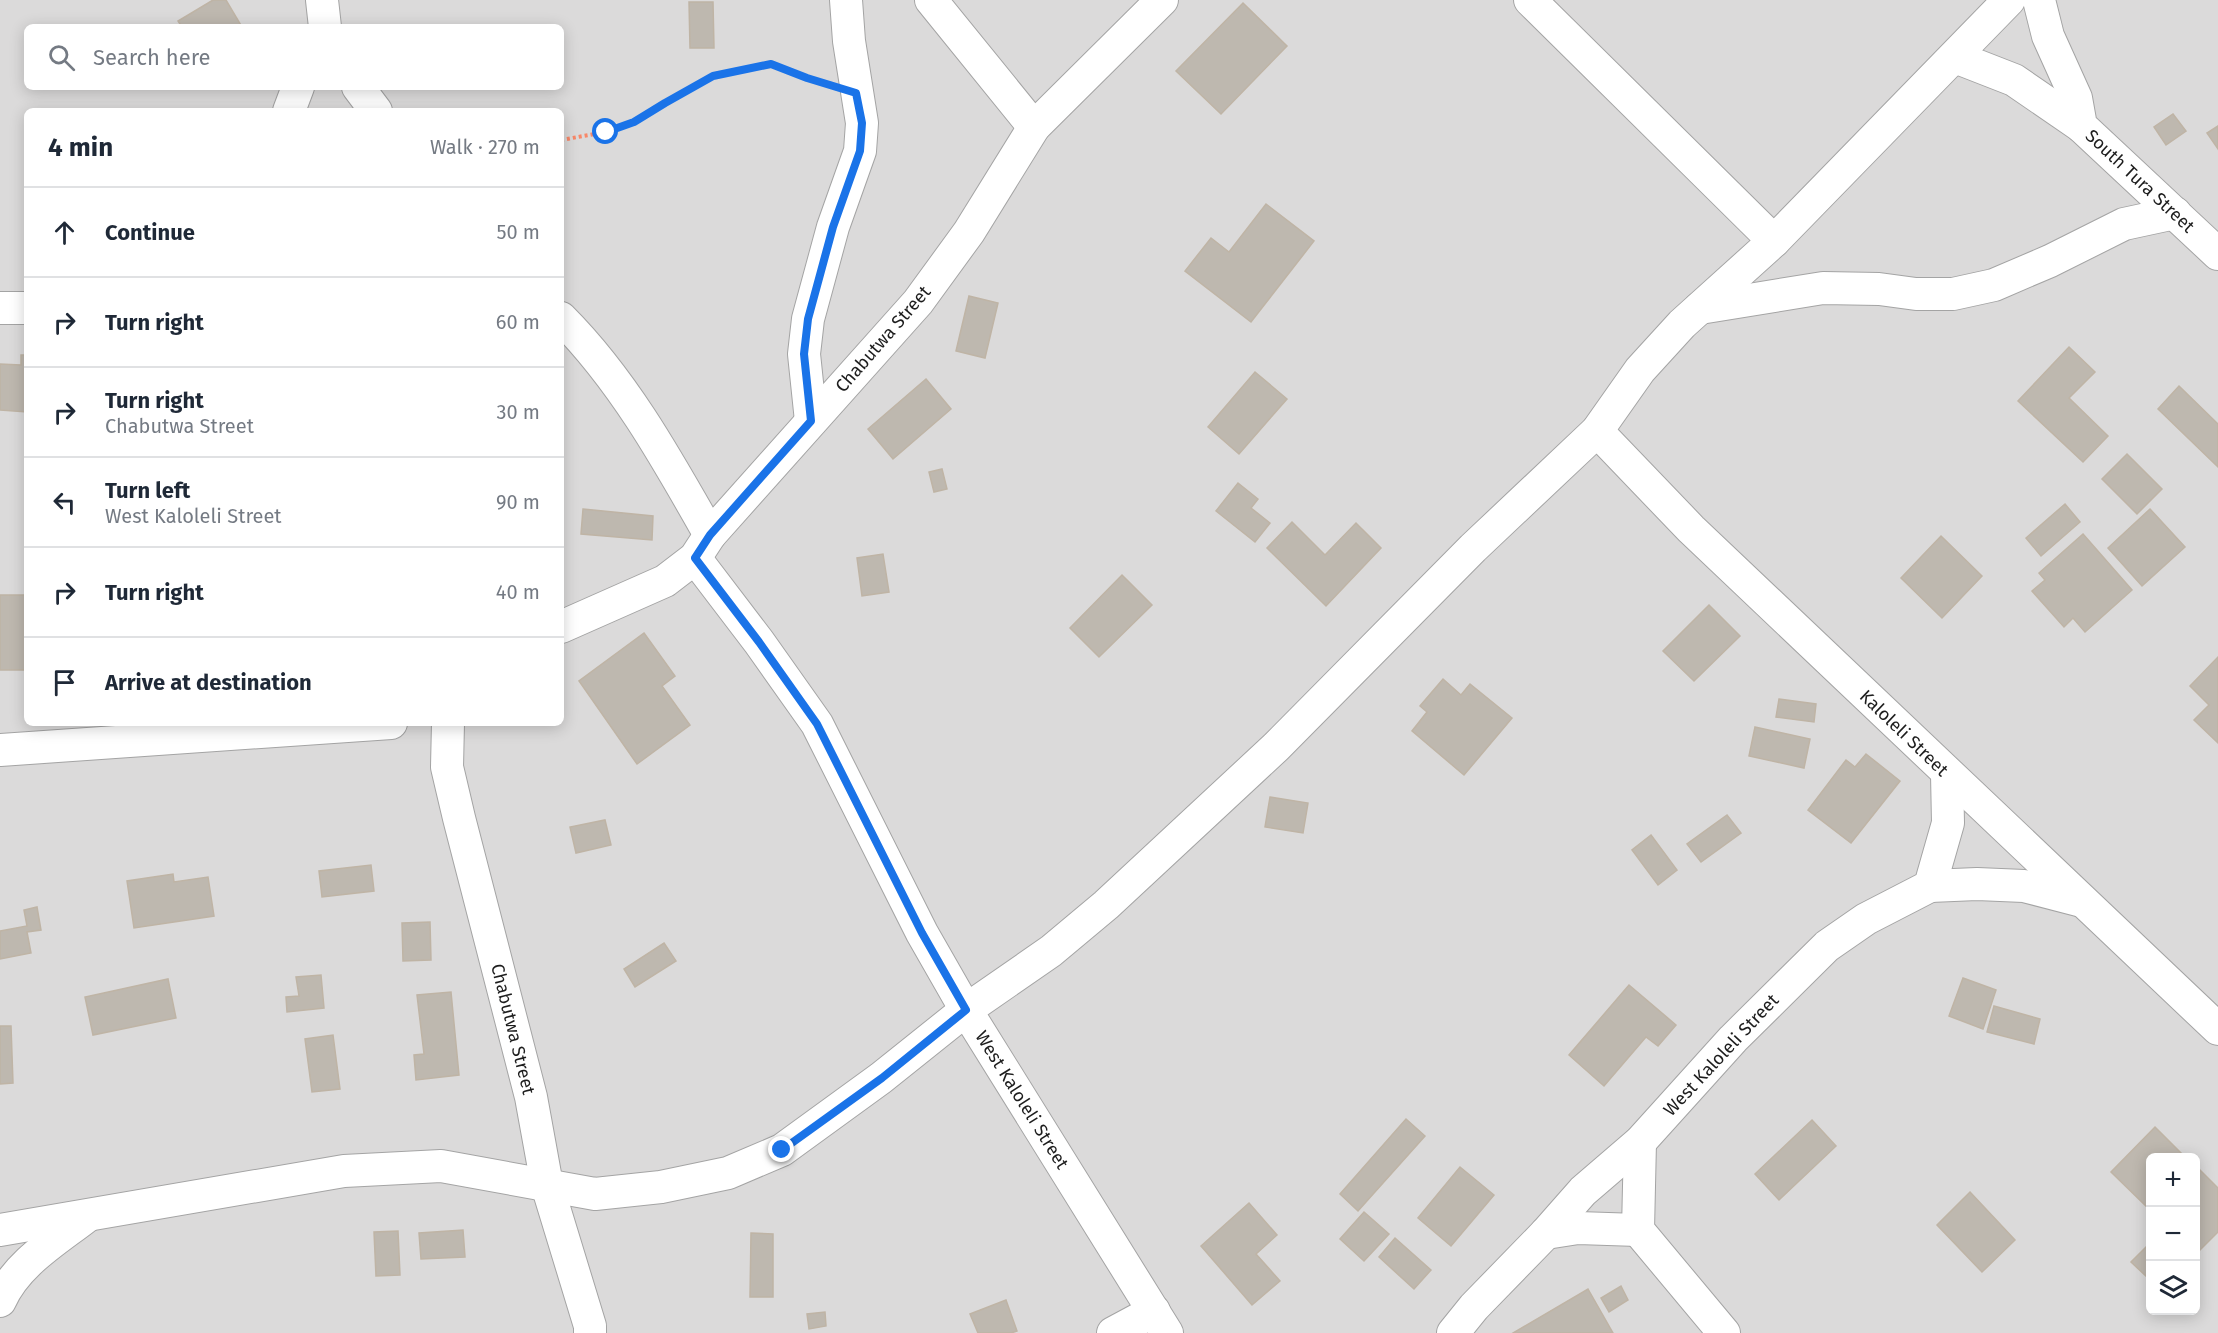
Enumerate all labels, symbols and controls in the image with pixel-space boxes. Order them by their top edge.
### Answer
search box [24,24,564,90]
icon: search [45,41,78,74]
text: Search here [93,44,211,71]
route start [592,118,618,144]
street label: South Tura Street [2081,125,2200,238]
text: 4 min [48,132,113,163]
text: Walk · 270 m [430,135,540,159]
icon: ahead [48,216,81,249]
text: Continue [105,219,195,246]
text: 50 m [496,220,540,244]
street label: Chabutwa Street [831,281,936,397]
icon: right [48,306,81,339]
text: Turn right [105,309,204,336]
text: 60 m [496,310,540,334]
text: Turn right [105,387,204,414]
icon: right [48,396,81,429]
text: 30 m [496,400,540,424]
text: Chabutwa Street [105,414,254,438]
text: Turn left [105,477,190,504]
icon: left [48,486,81,519]
text: 90 m [496,490,540,514]
text: West Kaloleli Street [105,504,282,528]
icon: right [48,576,81,609]
text: Turn right [105,579,204,606]
text: 40 m [496,580,540,604]
icon: arrive [48,666,81,699]
text: Arrive at destination [105,669,312,696]
street label: Kaloleli Street [1855,685,1953,781]
street label: Chabutwa Street [486,961,540,1097]
street label: West Kaloleli Street [1659,989,1784,1121]
street label: West Kaloleli Street [971,1027,1074,1174]
route end [768,1136,794,1162]
map controls [2146,1153,2200,1315]
button: + [2146,1153,2200,1207]
button: − [2146,1207,2200,1261]
button: layers [2146,1261,2200,1315]

